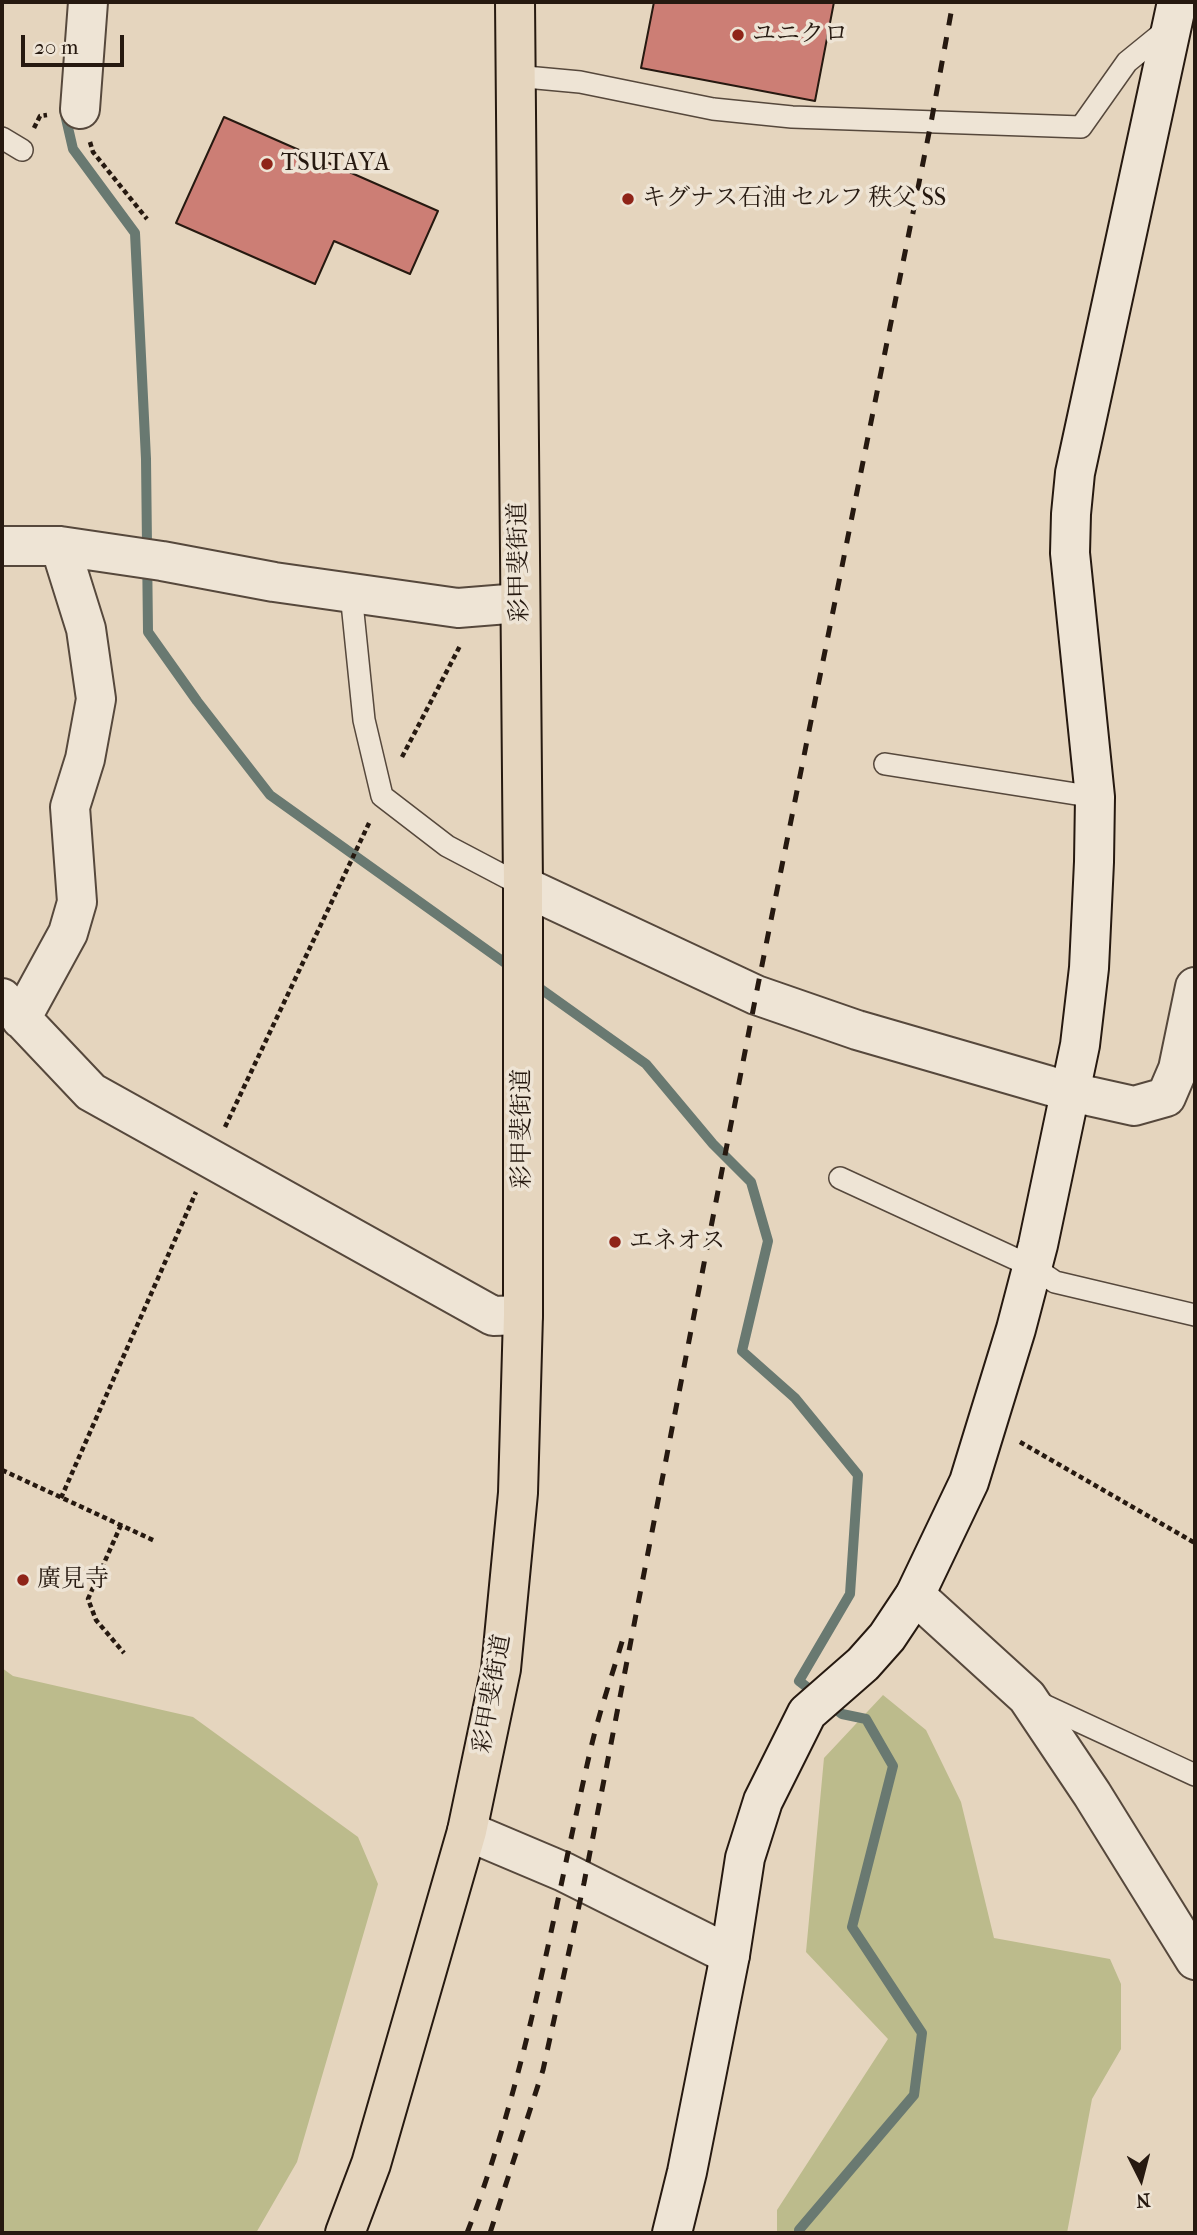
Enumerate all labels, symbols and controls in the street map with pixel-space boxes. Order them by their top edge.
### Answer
scale bar [24,21,128,65]
place label: ユニクロ [752,21,848,49]
marker: ユニクロ [730,27,746,43]
text: 20 m [34,35,78,59]
place label: TSUTAYA [281,150,390,178]
marker: TSUTAYA [259,156,275,172]
place label: キグナス石油 セルフ 秩父 SS [642,185,946,213]
marker: キグナス石油 セルフ 秩父 SS [620,191,636,207]
street label: 彩甲斐街道 [505,502,535,622]
street label: 彩甲斐街道 [509,1069,537,1189]
place label: エネオス [629,1228,725,1256]
marker: エネオス [607,1234,623,1250]
place label: 廣見寺 [37,1566,109,1594]
marker: 廣見寺 [15,1572,31,1588]
street label: 彩甲斐街道 [468,1632,518,1756]
north arrow [1106,2144,1176,2214]
text: N [1135,2188,1152,2212]

